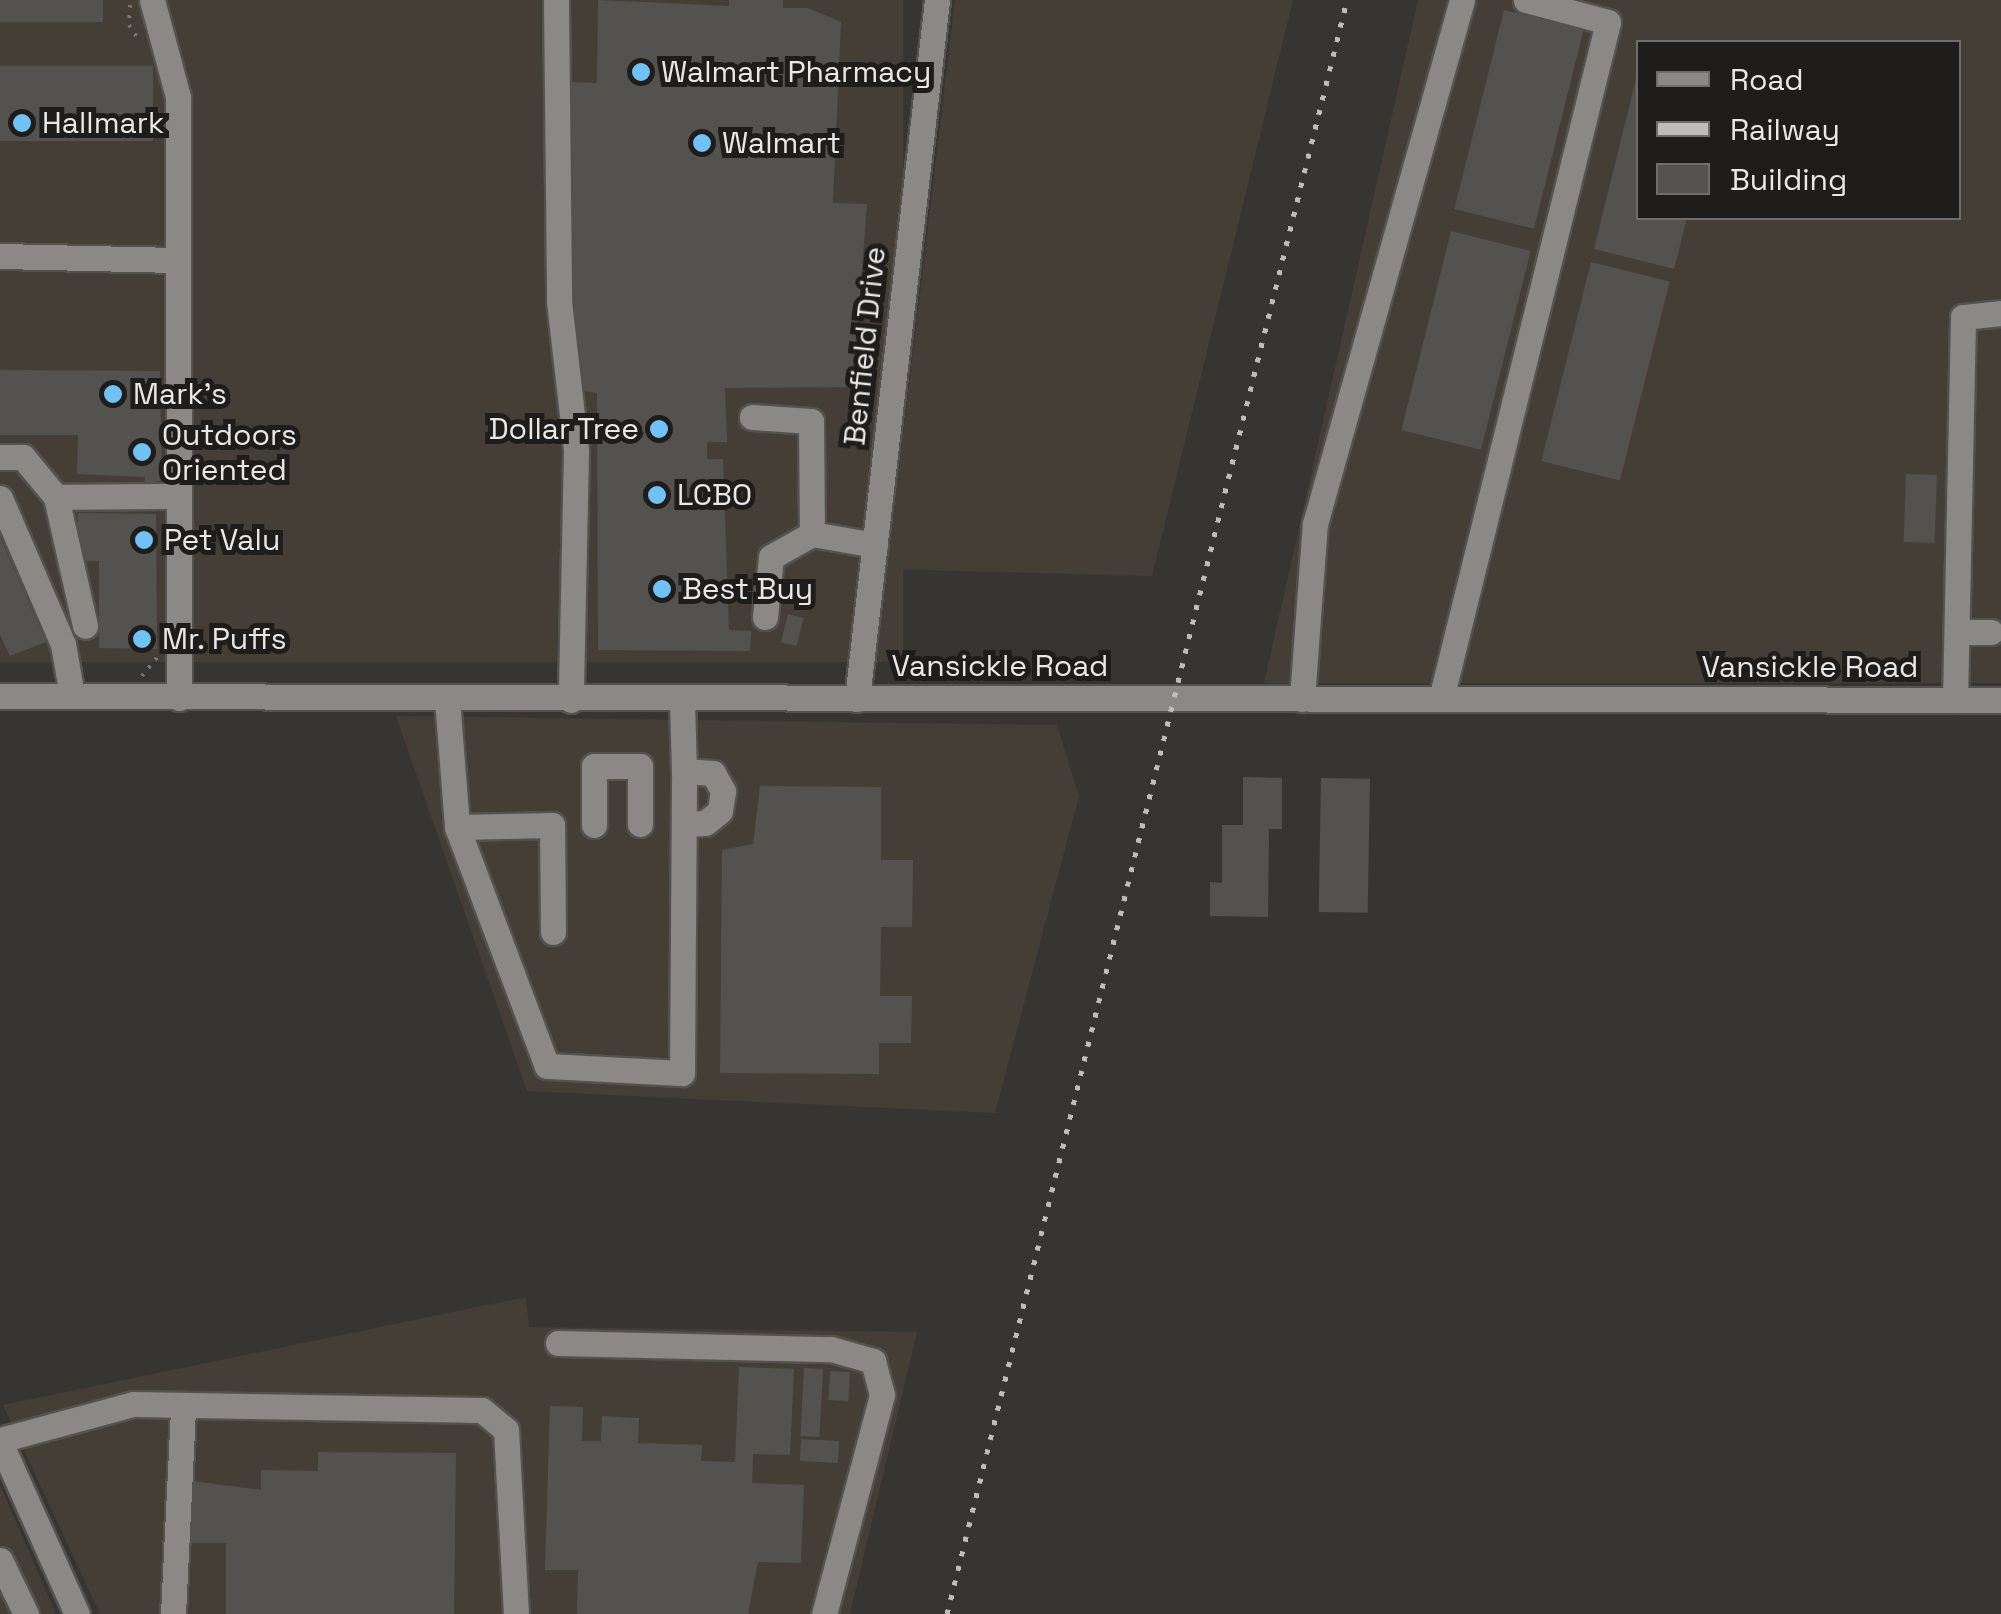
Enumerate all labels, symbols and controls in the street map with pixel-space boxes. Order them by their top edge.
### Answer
legend [1636,40,1961,220]
place label: Walmart Pharmacy [661,54,931,90]
text: Road [1730,60,1804,99]
marker: Walmart Pharmacy [630,61,652,83]
place label: Hallmark [42,105,164,141]
text: Railway [1730,110,1840,149]
marker: Hallmark [11,112,33,134]
place label: Walmart [722,125,841,161]
marker: Walmart [691,132,713,154]
text: Building [1730,160,1847,199]
street label: Benfield Drive [837,245,893,447]
place label: Mark's [133,376,227,412]
marker: Mark's [102,383,124,405]
place label: Dollar Tree [488,411,639,447]
place label: Outdoors Oriented [162,417,297,488]
marker: Dollar Tree [648,418,670,440]
marker: Outdoors Oriented [131,441,153,463]
place label: LCBO [677,477,752,513]
marker: LCBO [646,484,668,506]
place label: Pet Valu [164,522,281,558]
marker: Pet Valu [133,529,155,551]
place label: Best Buy [682,571,813,607]
marker: Best Buy [651,578,673,600]
place label: Mr. Puffs [162,621,288,657]
marker: Mr. Puffs [131,628,153,650]
street label: Vansickle Road [892,648,1108,684]
street label: Vansickle Road [1702,649,1918,685]

